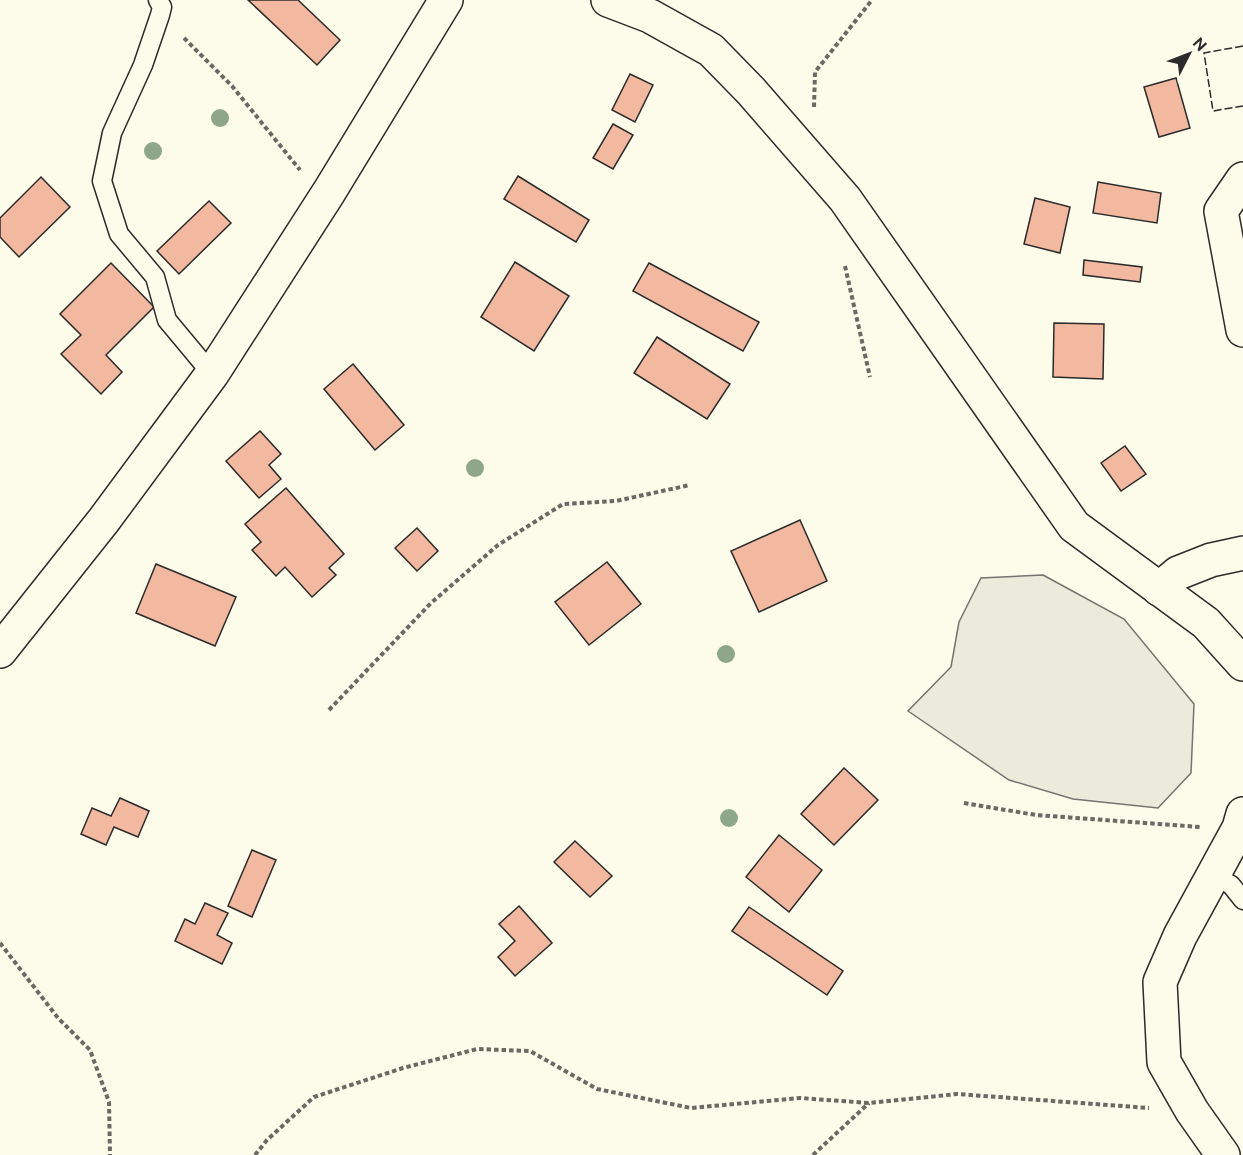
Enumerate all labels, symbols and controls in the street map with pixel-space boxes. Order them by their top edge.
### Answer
north arrow [1159,24,1219,84]
text: N [1189,34,1211,54]

